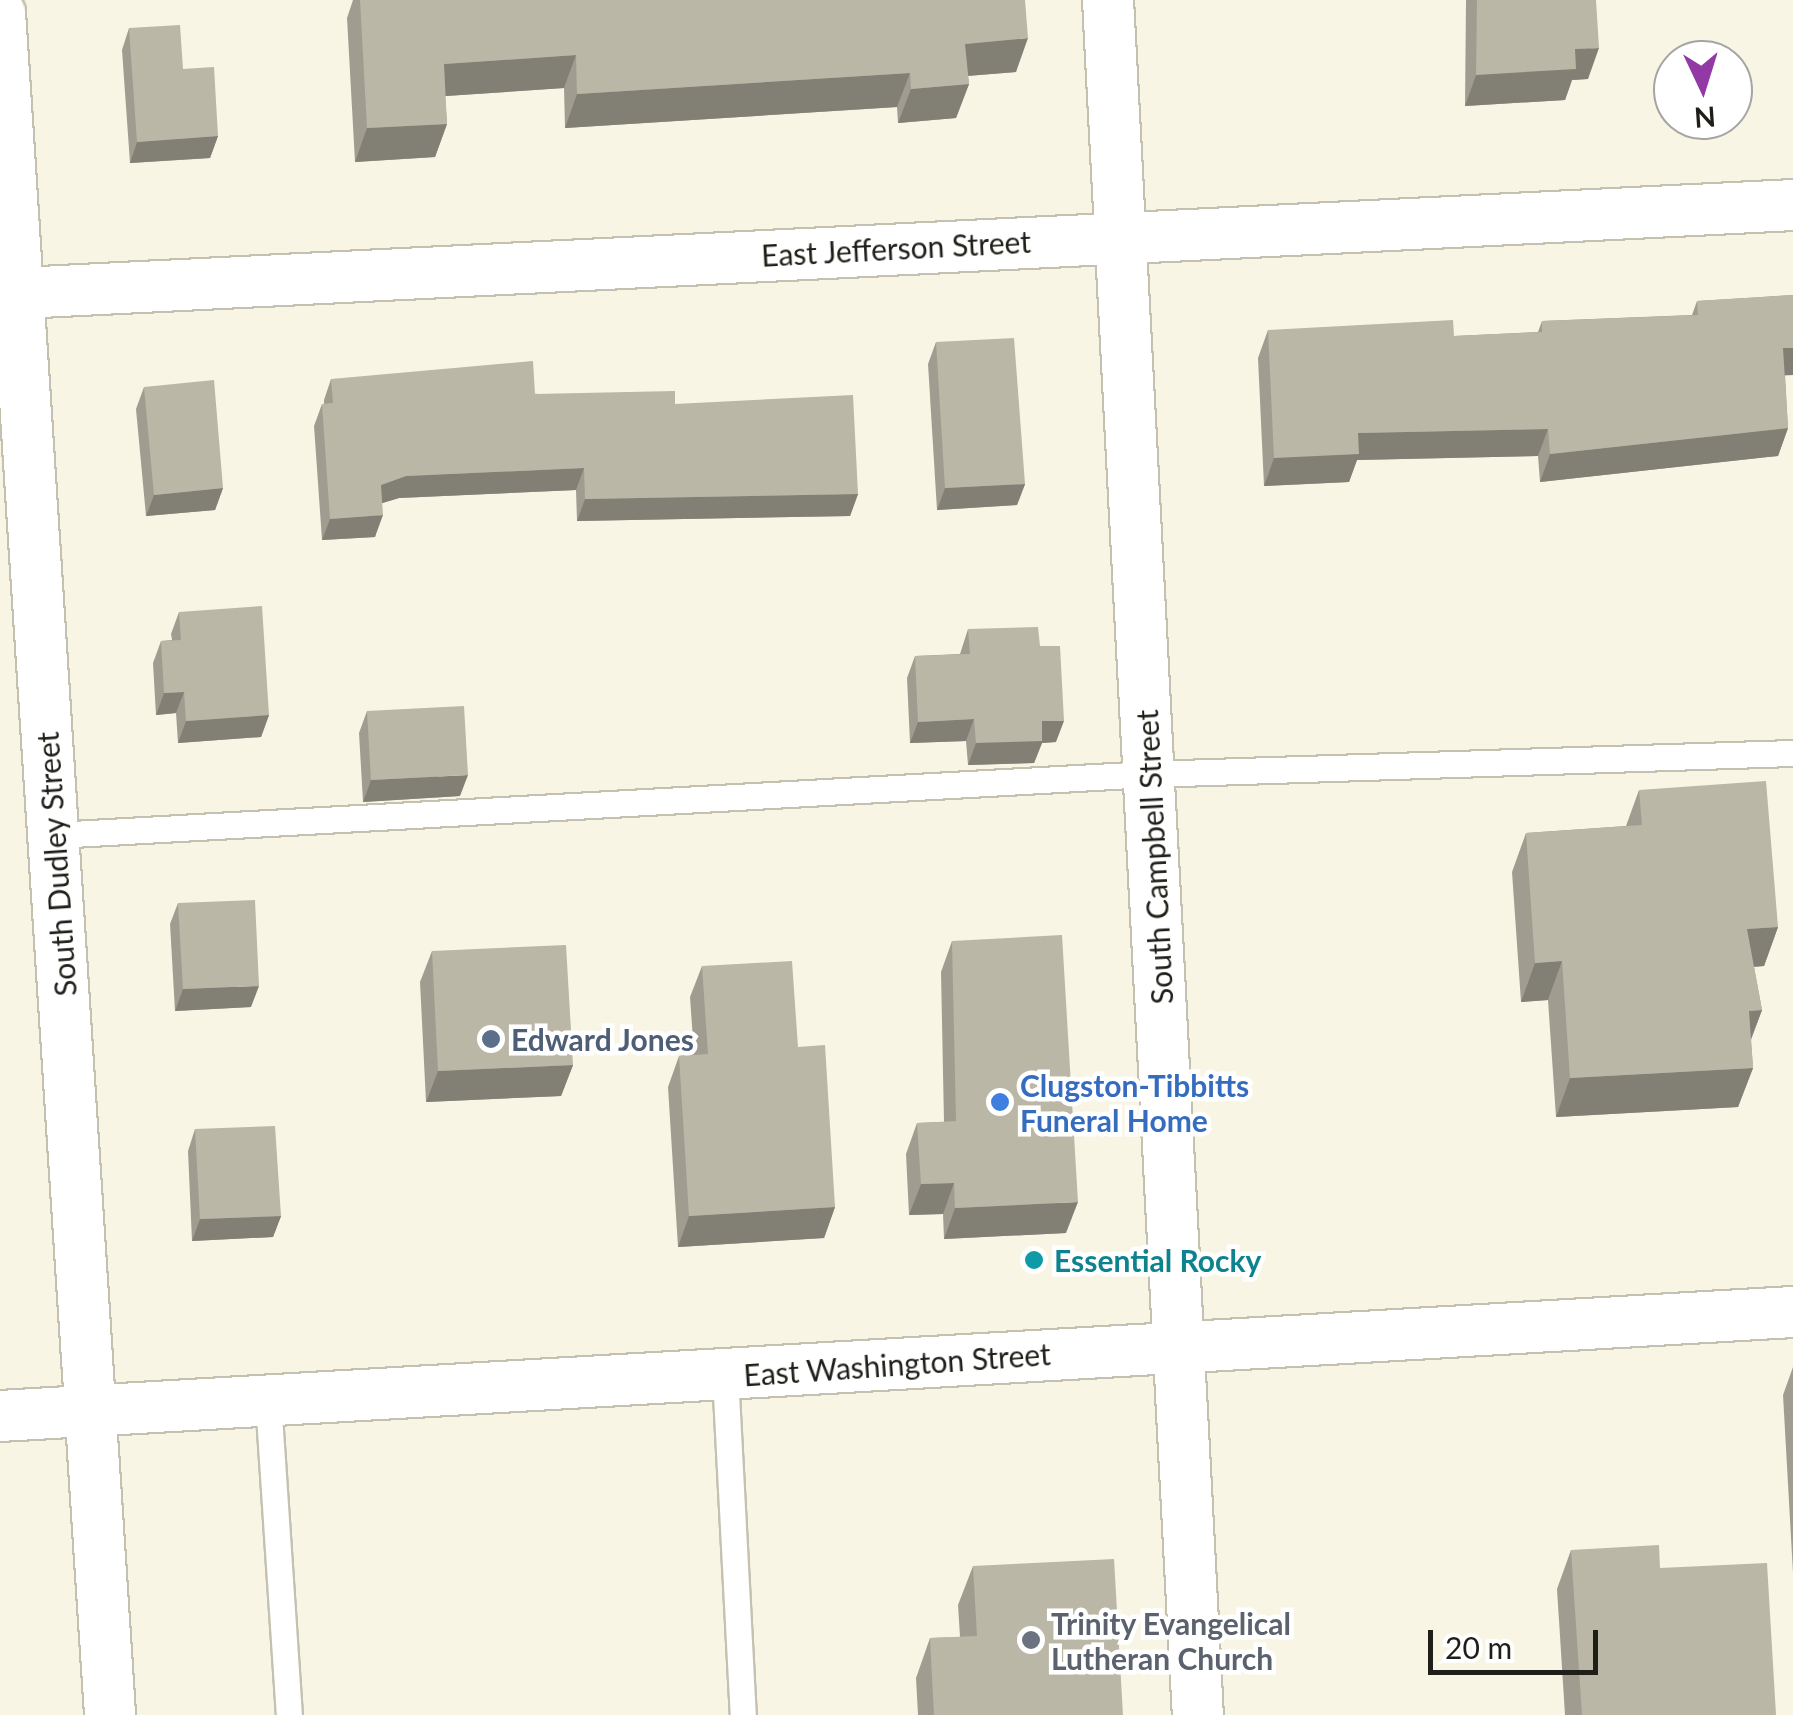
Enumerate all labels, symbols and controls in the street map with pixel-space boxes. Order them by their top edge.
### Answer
north arrow [1653,40,1753,140]
text: N [1693,100,1717,136]
street label: East Jefferson Street [760,223,1032,273]
street label: South Campbell Street [1128,709,1180,1005]
street label: South Dudley Street [29,730,83,998]
place label: Edward Jones [511,1021,695,1057]
marker: Edward Jones [480,1028,502,1050]
place label: Clugston-Tibbitts Funeral Home [1020,1067,1249,1138]
marker: Clugston-Tibbitts Funeral Home [989,1091,1011,1113]
place label: Essential Rocky [1054,1242,1261,1278]
marker: Essential Rocky [1023,1249,1045,1271]
street label: East Washington Street [742,1335,1052,1393]
place label: Trinity Evangelical Lutheran Church [1051,1605,1292,1676]
scale bar [1433,1610,1603,1672]
marker: Trinity Evangelical Lutheran Church [1020,1629,1042,1651]
text: 20 m [1445,1629,1512,1665]

